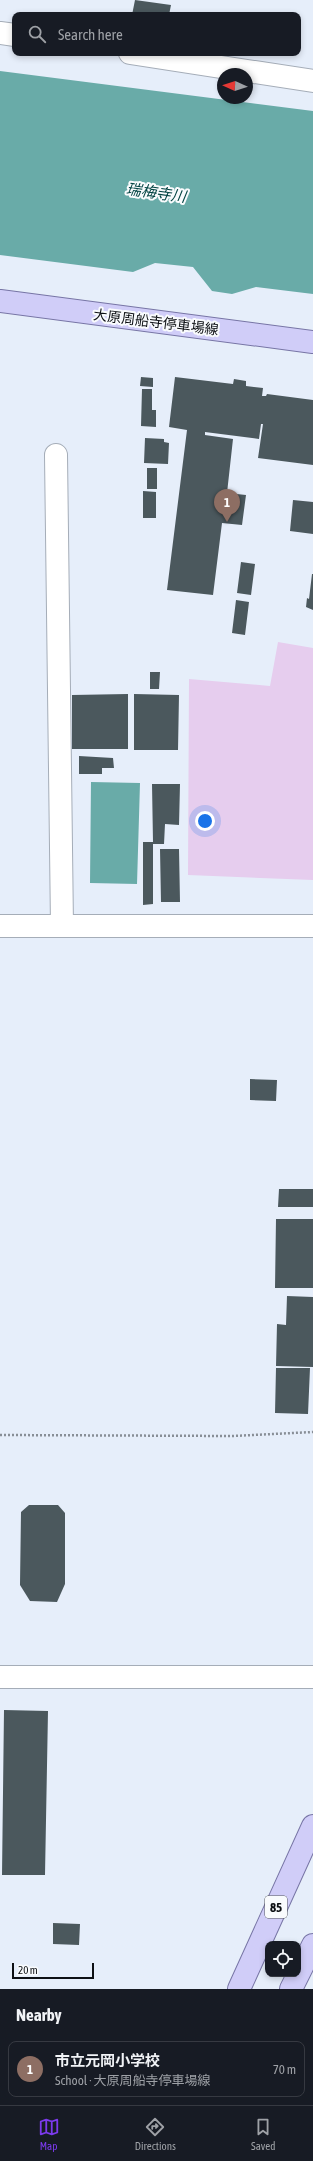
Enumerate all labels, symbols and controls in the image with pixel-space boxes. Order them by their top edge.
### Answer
search box [12,12,301,56]
icon: search [26,23,48,45]
text: Search here [58,26,123,43]
north arrow [217,68,253,104]
water label: 瑞梅寺川 [125,180,189,205]
street label: 大原周船寺停車場線 [92,306,220,338]
pin: 1 [214,489,240,522]
your location [195,811,215,831]
road number: 85 [265,1896,287,1918]
map controls [265,1941,301,1977]
button: locate [265,1941,301,1977]
scale bar [12,1961,94,1980]
text: 20 m [18,1964,38,1976]
text: Nearby [16,2005,62,2025]
text: 市立元岡小学校 [55,2052,160,2069]
text: 1 [27,2062,33,2077]
text: 70 m [273,2062,296,2077]
text: School · 大原周船寺停車場線 [55,2073,211,2088]
tab: Map [38,2116,60,2152]
tab: Directions [135,2116,176,2152]
tab: Saved [251,2116,275,2152]

